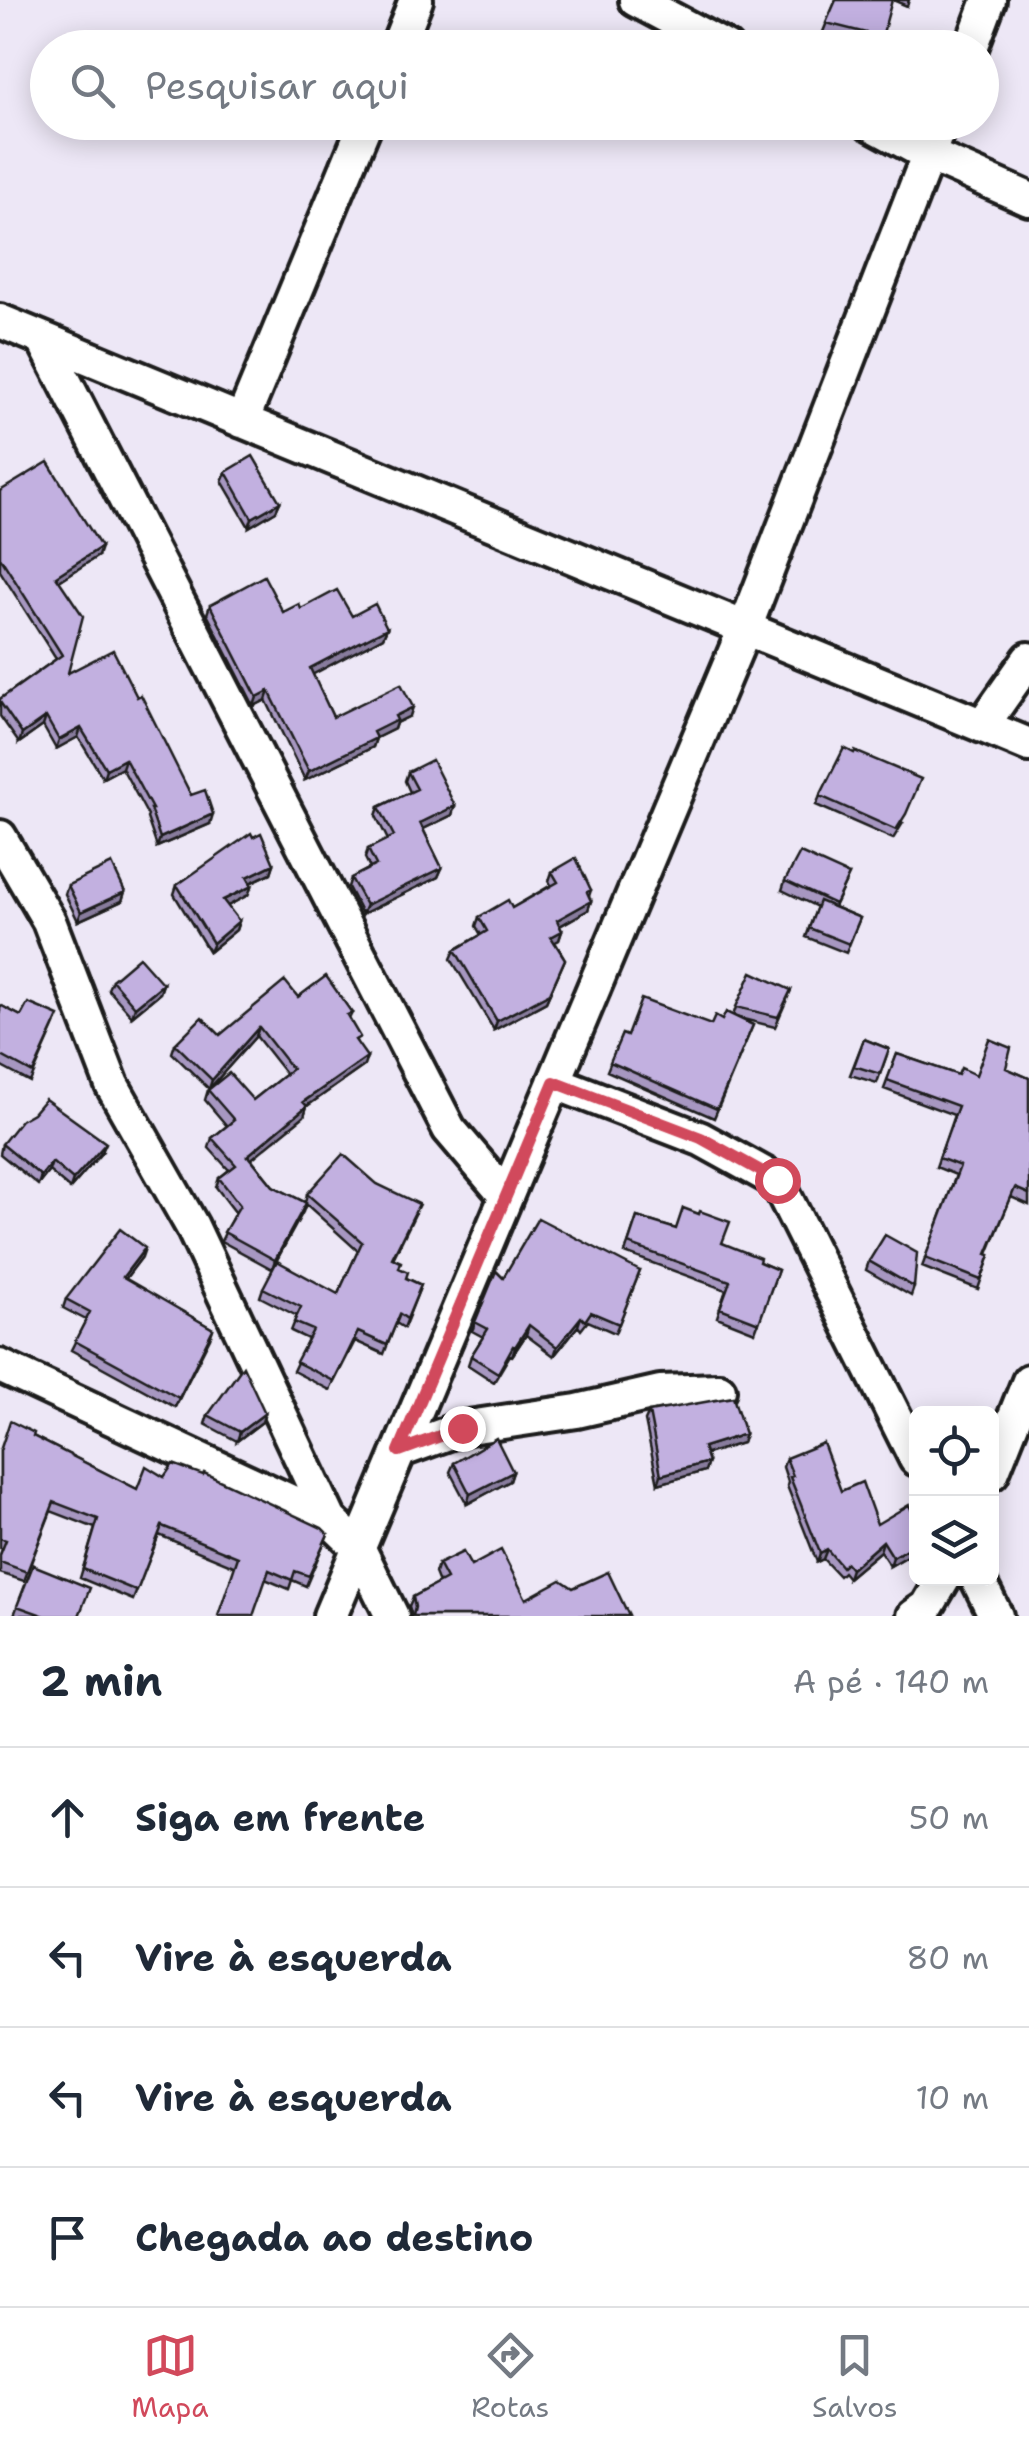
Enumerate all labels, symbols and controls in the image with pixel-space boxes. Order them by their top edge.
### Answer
search box [30,30,999,140]
icon: search [65,58,120,113]
text: Pesquisar aqui [145,60,409,111]
route start [755,1158,801,1204]
route end [440,1406,486,1452]
map controls [909,1406,999,1586]
button: locate [909,1406,999,1496]
button: layers [909,1496,999,1586]
text: 2 min [40,1653,162,1709]
text: A pé · 140 m [793,1660,989,1703]
icon: ahead [40,1790,95,1845]
text: Siga em frente [135,1792,425,1843]
text: 50 m [909,1796,989,1839]
icon: left [40,1930,95,1985]
text: Vire à esquerda [135,1932,452,1983]
text: 80 m [906,1936,989,1979]
icon: left [40,2070,95,2125]
text: Vire à esquerda [135,2072,452,2123]
text: 10 m [916,2076,989,2119]
icon: arrive [40,2210,95,2265]
text: Chegada ao destino [135,2212,533,2263]
tab: Mapa [131,2328,209,2426]
tab: Rotas [471,2328,549,2426]
tab: Salvos [812,2328,898,2426]

